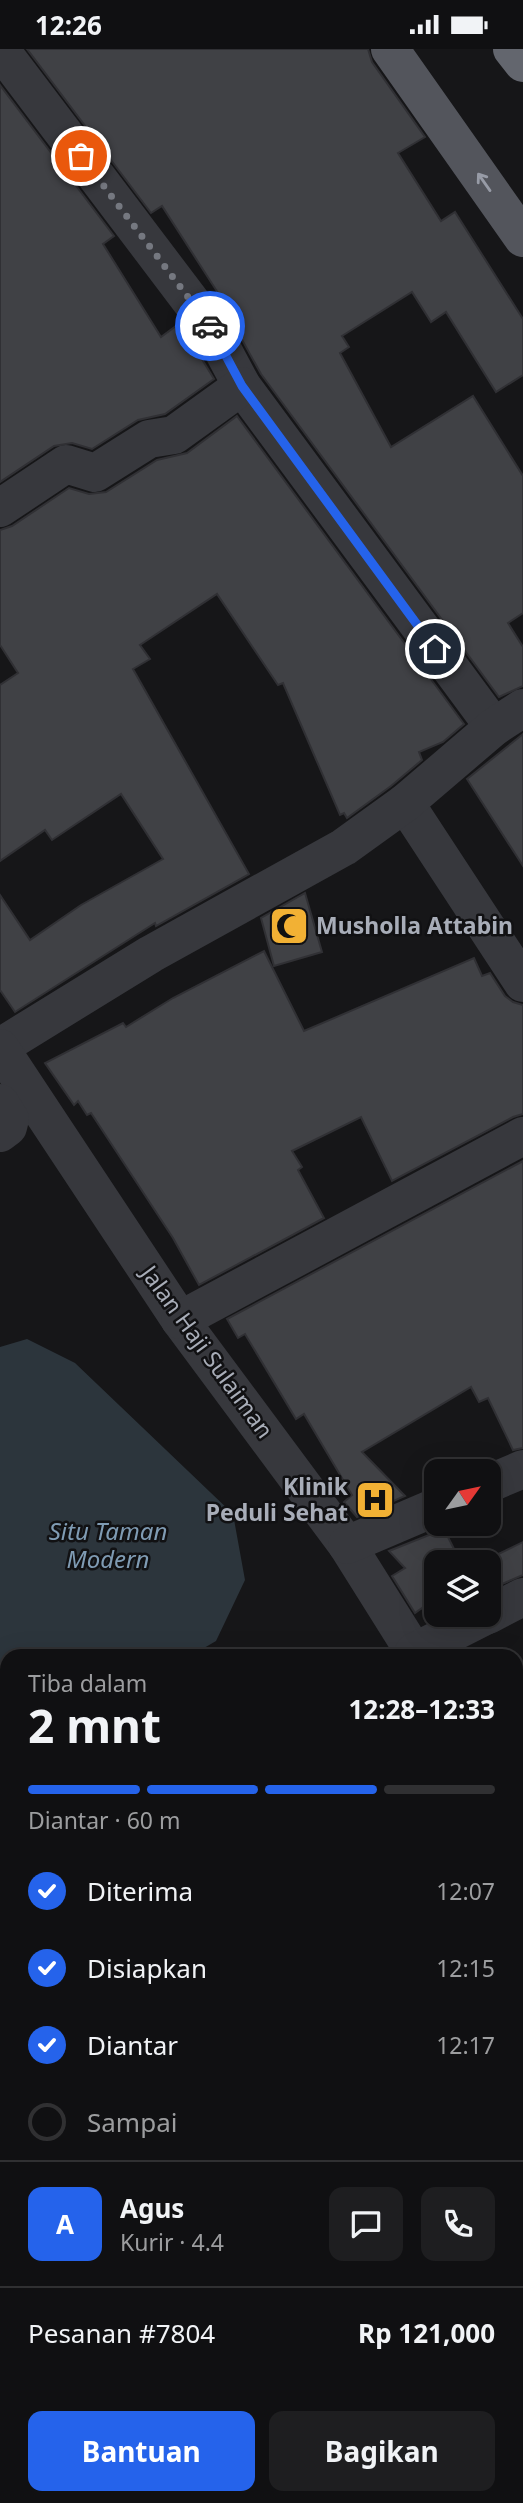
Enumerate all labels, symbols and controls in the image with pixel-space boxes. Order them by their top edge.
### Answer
text: 12:26 [35,7,102,43]
pin [51,126,111,186]
icon: bag [62,137,100,175]
one-way arrow [477,173,491,192]
courier [175,291,245,361]
icon: car [191,307,229,345]
pin [405,619,465,679]
icon: home [416,630,454,668]
mosque icon: Musholla Attabin [268,905,310,947]
place label: Musholla Attabin [316,909,513,941]
street label: Jalan Haji Sulaiman [133,1257,281,1444]
north arrow [424,1459,500,1537]
map controls [424,1459,501,1627]
place label: Klinik Peduli Sehat [206,1470,349,1528]
hospital icon: Klinik Peduli Sehat [354,1479,396,1521]
water label: Situ Taman Modern [49,1514,167,1575]
button: layers [424,1550,501,1627]
text: Tiba dalam [28,1667,147,1699]
text: 12:28–12:33 [348,1691,495,1727]
text: 2 mnt [28,1694,161,1756]
text: Diantar · 60 m [28,1804,180,1836]
icon: check [28,1872,66,1910]
text: Diterima [87,1873,193,1909]
text: 12:07 [436,1875,495,1907]
icon: check [28,1949,66,1987]
text: Disiapkan [87,1950,207,1986]
text: 12:15 [436,1952,495,1984]
icon: check [28,2026,66,2064]
text: Diantar [87,2027,178,2063]
text: 12:17 [436,2029,495,2061]
text: Sampai [87,2104,177,2140]
button: chat [329,2187,403,2261]
button: phone [421,2187,495,2261]
text: Agus [120,2190,184,2226]
text: A [56,2206,74,2242]
text: Kurir · 4.4 [120,2226,224,2258]
text: Pesanan #7804 [28,2315,215,2351]
text: Rp 121,000 [358,2315,495,2351]
button: Bantuan [28,2411,255,2491]
button: Bagikan [269,2411,495,2491]

